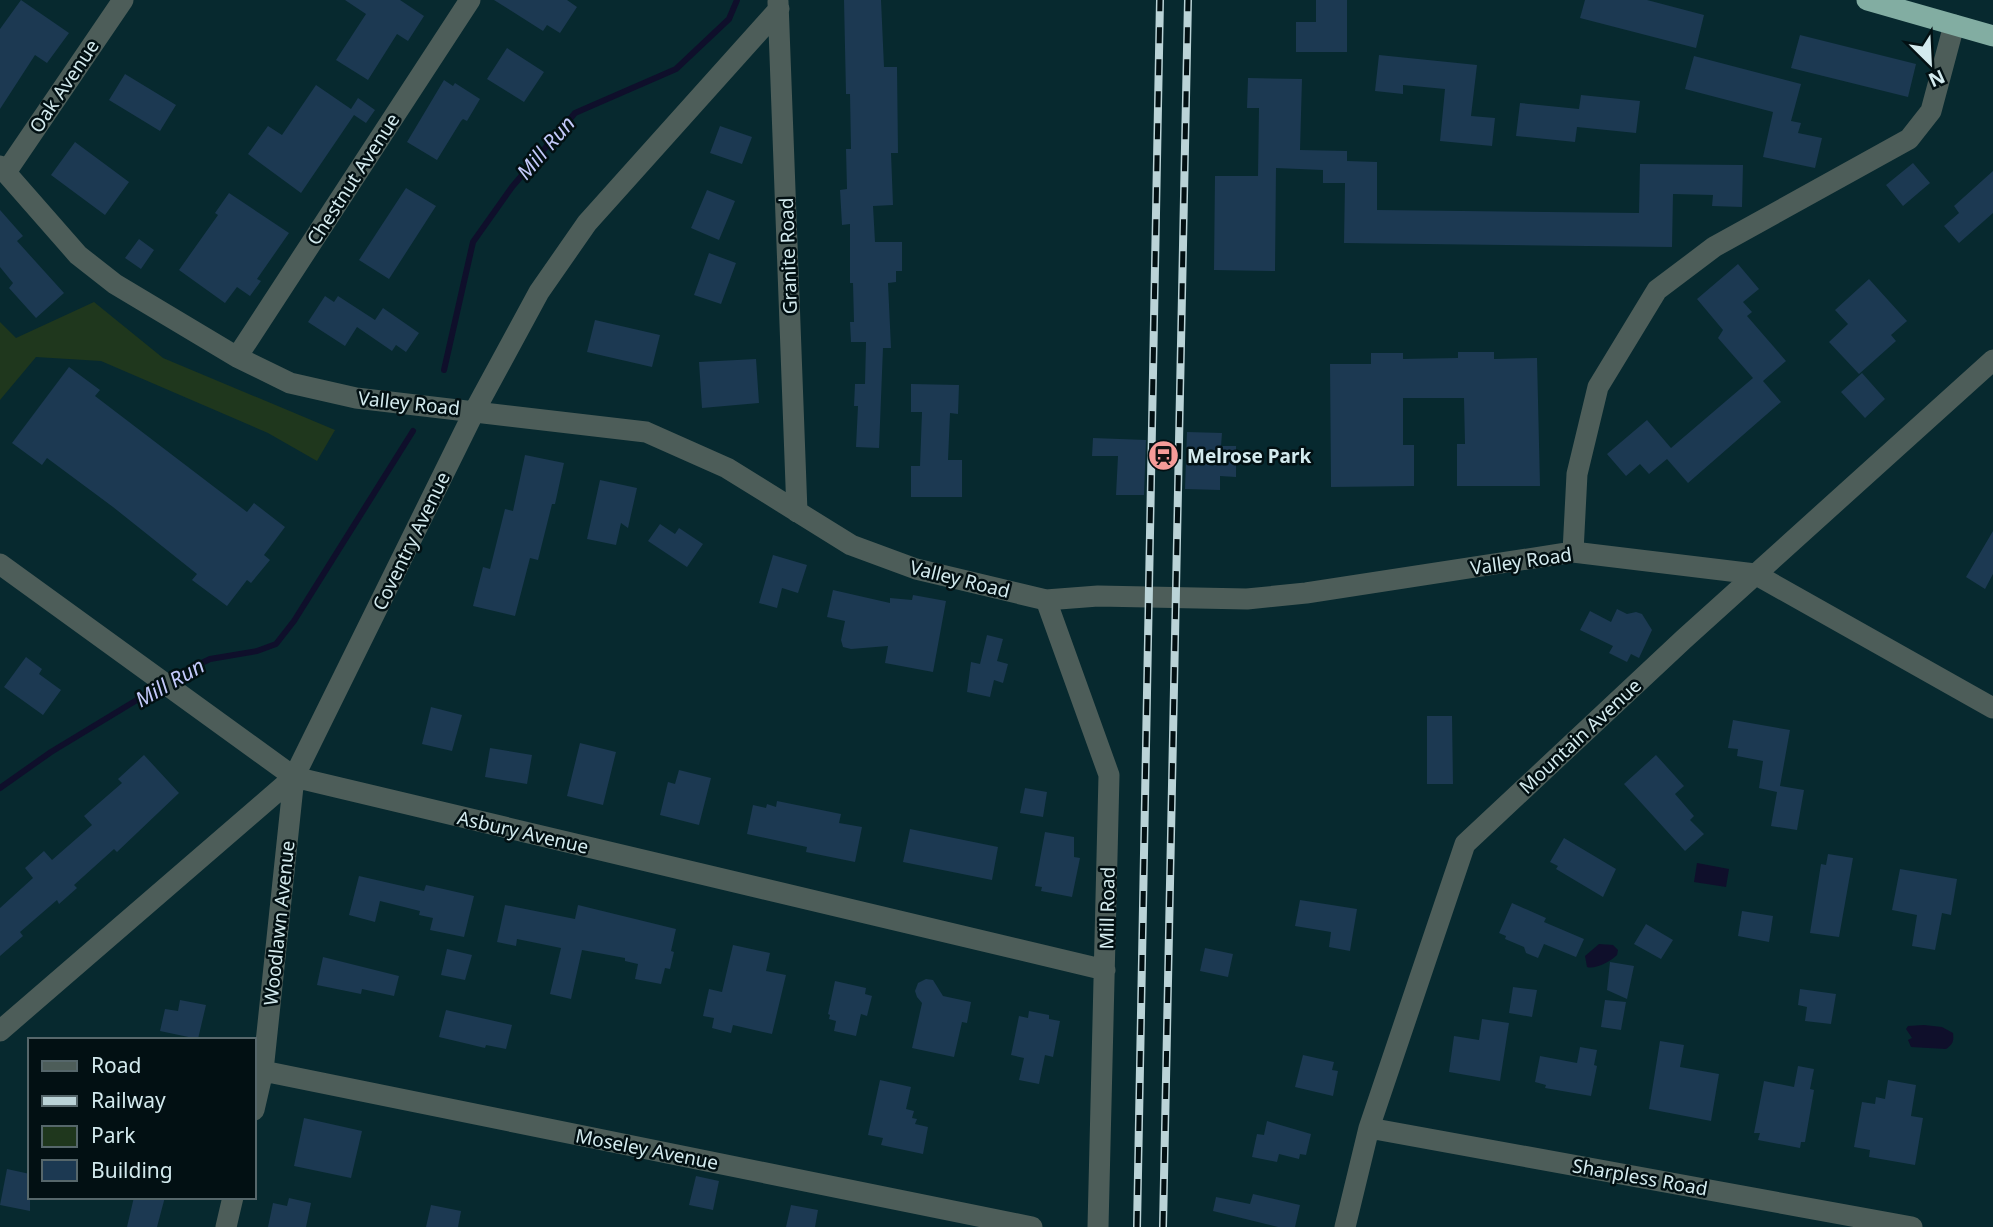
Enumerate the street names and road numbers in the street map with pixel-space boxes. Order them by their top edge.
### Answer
street label: Oak Avenue [23,34,105,138]
street label: Chestnut Avenue [301,108,405,250]
street label: Granite Road [773,197,803,315]
street label: Valley Road [357,385,461,421]
street label: Coventry Avenue [366,467,456,615]
street label: Valley Road [1469,541,1573,581]
street label: Valley Road [907,554,1013,604]
street label: Mountain Avenue [1513,673,1647,799]
street label: Asbury Avenue [455,804,591,860]
street label: Woodlawn Avenue [257,839,301,1007]
street label: Mill Road [1093,867,1121,949]
street label: Moseley Avenue [573,1122,721,1176]
street label: Sharpless Road [1570,1152,1710,1202]

